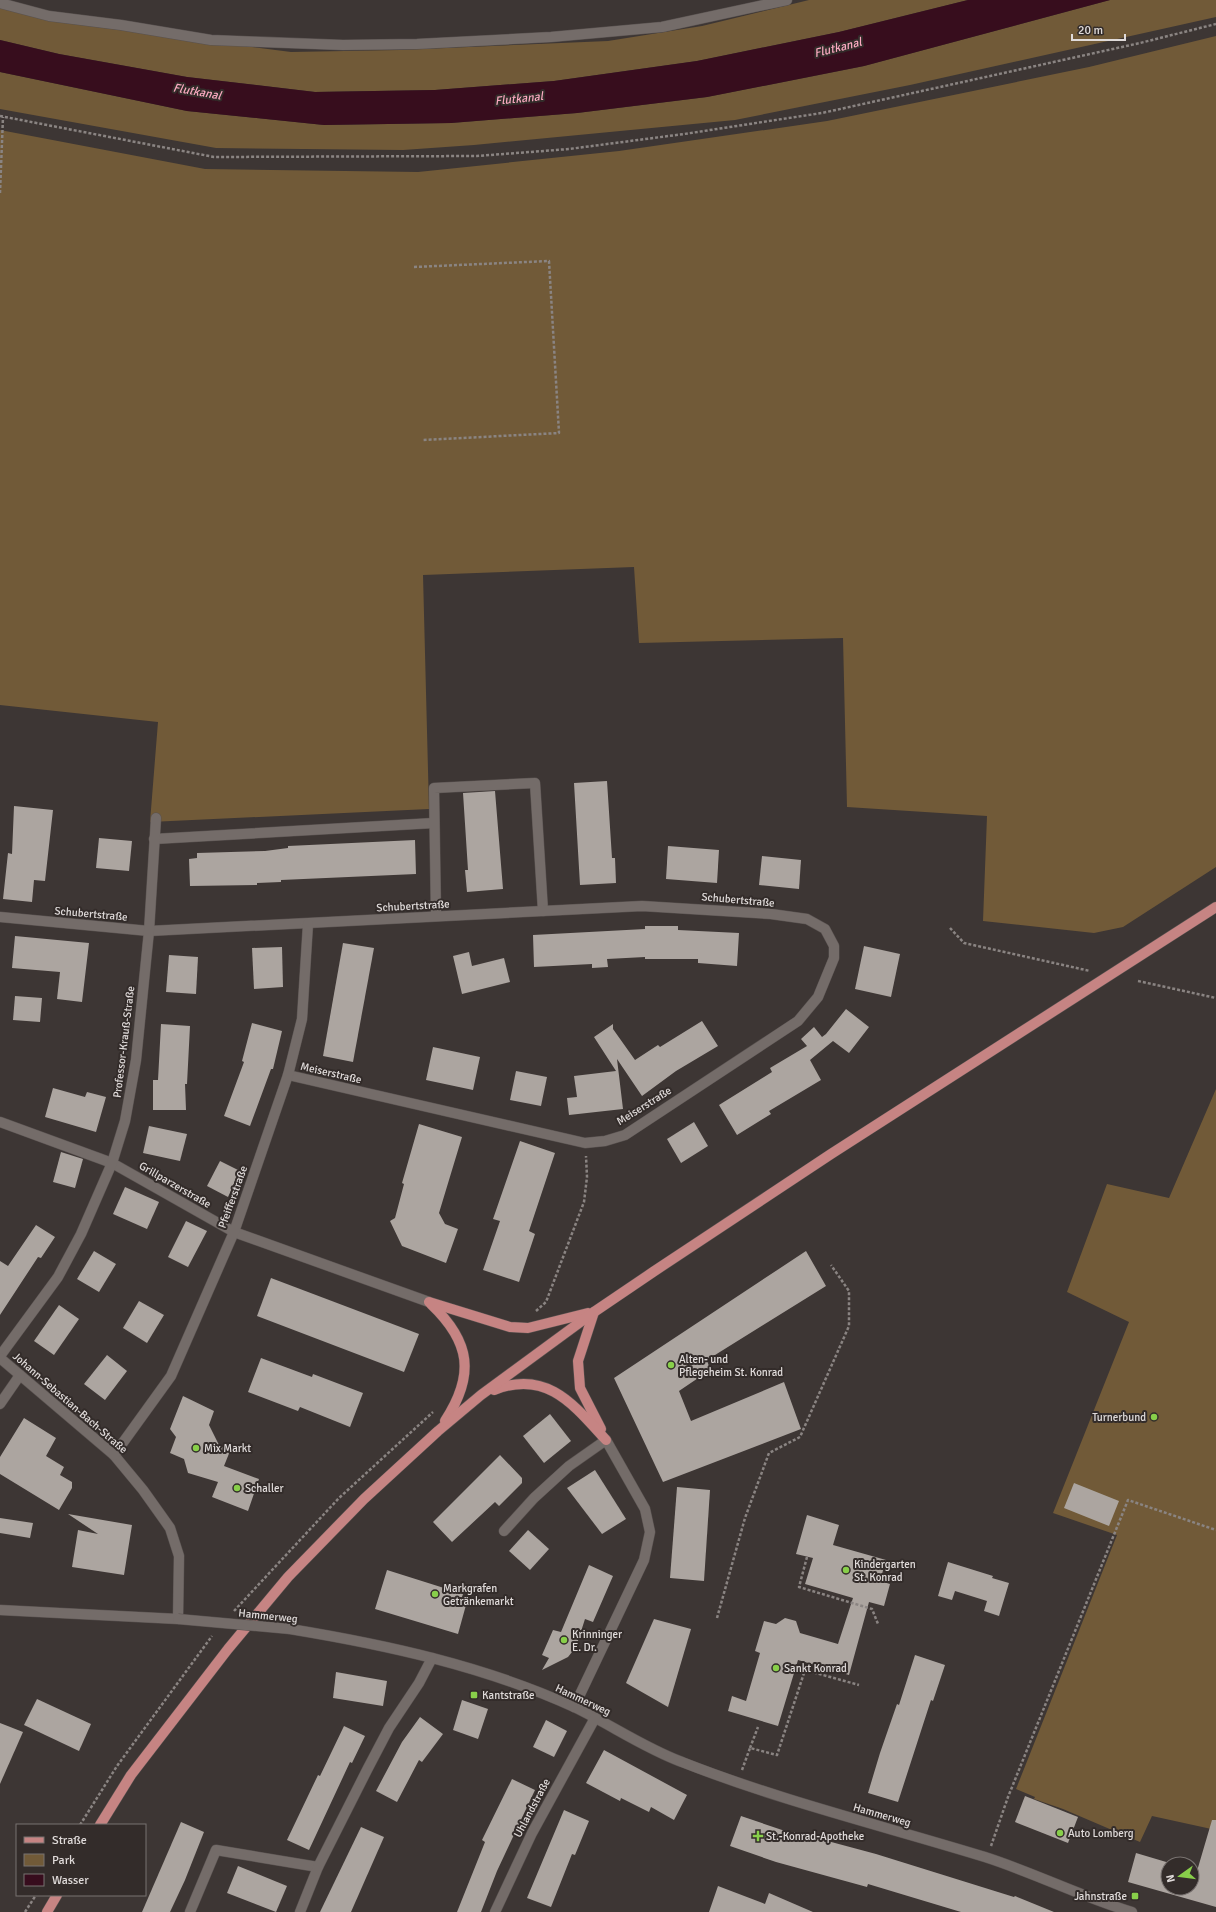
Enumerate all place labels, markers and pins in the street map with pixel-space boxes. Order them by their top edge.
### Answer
place label: Alten- und Pflegeheim St. Konrad [679,1353,783,1379]
marker: Alten- und Pflegeheim St. Konrad [666,1360,676,1370]
place label: Turnerbund [1092,1411,1146,1424]
marker: Turnerbund [1149,1412,1159,1422]
place label: Mix Markt [204,1442,251,1455]
marker: Mix Markt [191,1443,201,1453]
place label: Schaller [245,1482,284,1495]
marker: Schaller [232,1483,242,1493]
place label: Kindergarten St. Konrad [854,1558,916,1584]
marker: Kindergarten St. Konrad [841,1565,851,1575]
place label: Markgrafen Getränkemarkt [443,1582,514,1608]
marker: Markgrafen Getränkemarkt [430,1589,440,1599]
place label: Krinninger E. Dr. [572,1628,622,1654]
marker: Krinninger E. Dr. [559,1635,569,1645]
place label: Sankt Konrad [784,1662,847,1675]
marker: Sankt Konrad [771,1663,781,1673]
place label: Kantstraße [482,1689,535,1702]
marker: Kantstraße [469,1690,479,1700]
place label: Auto Lomberg [1068,1827,1134,1840]
marker: Auto Lomberg [1055,1828,1065,1838]
place label: St.-Konrad-Apotheke [766,1830,864,1843]
marker: St.-Konrad-Apotheke [753,1831,763,1841]
place label: Jahnstraße [1074,1890,1127,1903]
marker: Jahnstraße [1130,1891,1140,1901]

